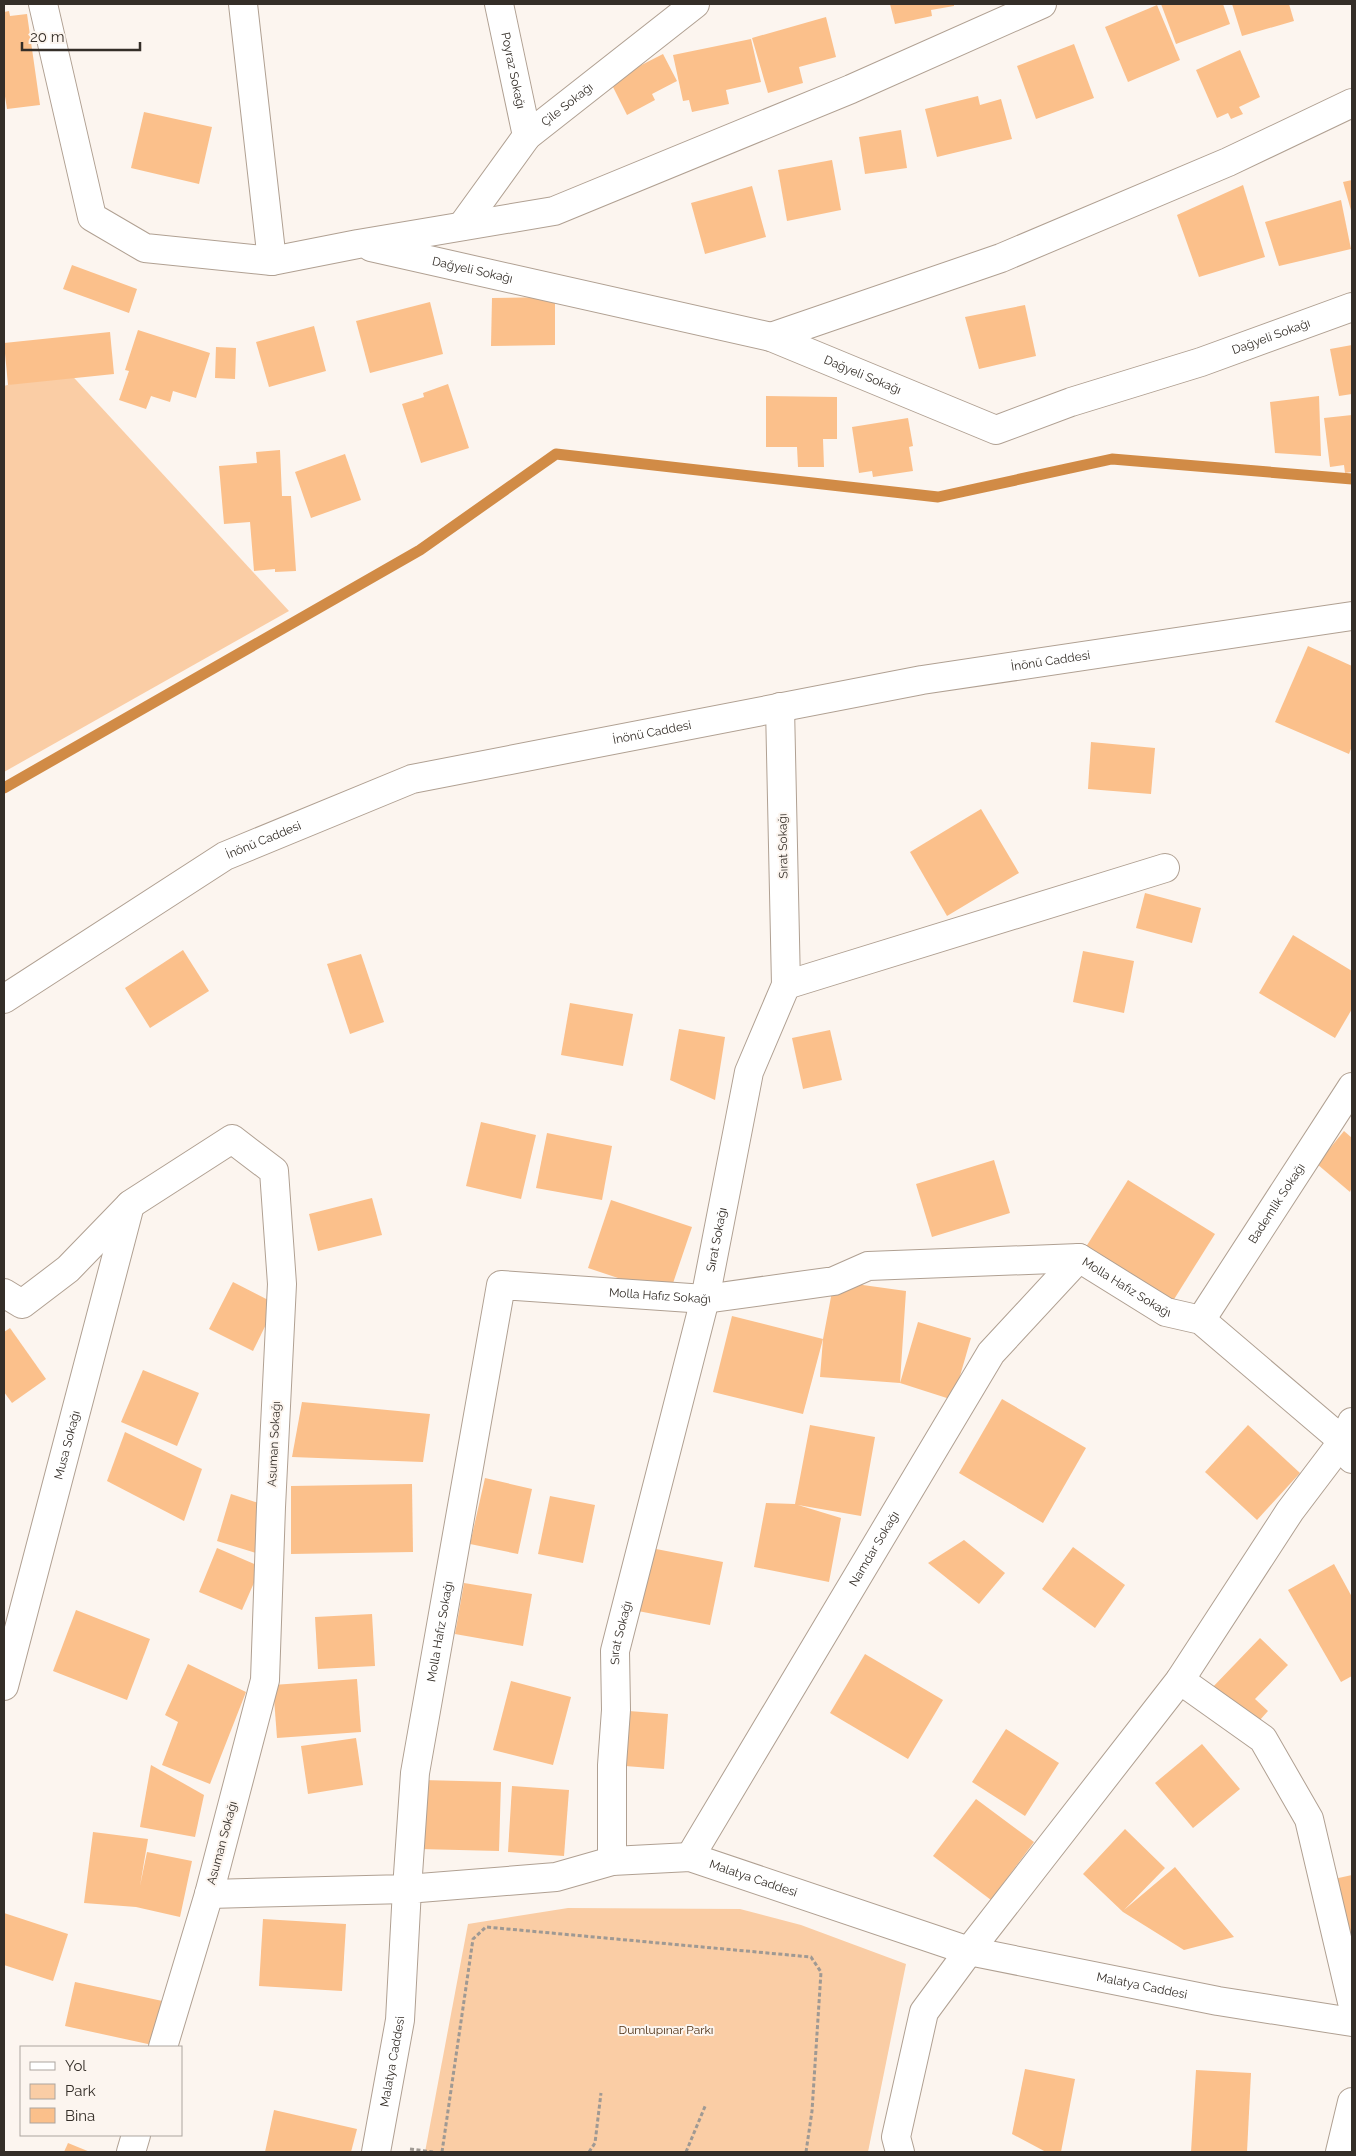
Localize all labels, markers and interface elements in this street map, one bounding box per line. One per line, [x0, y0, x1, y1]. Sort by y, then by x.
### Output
scale bar [22, 20, 140, 52]
text: 20 m [30, 28, 65, 46]
street label: Poyraz Sokağı [498, 31, 528, 110]
street label: Çile Sokağı [539, 80, 596, 129]
street label: Dağyeli Sokağı [431, 254, 514, 286]
street label: Dağyeli Sokağı [1230, 316, 1312, 357]
street label: Dağyeli Sokağı [822, 353, 903, 397]
street label: İnönü Caddesi [1010, 648, 1091, 674]
street label: İnönü Caddesi [612, 718, 692, 747]
street label: Sırat Sokağı [775, 813, 791, 879]
street label: İnönü Caddesi [224, 818, 303, 862]
street label: Bademlik Sokağı [1245, 1161, 1308, 1246]
street label: Sırat Sokağı [703, 1206, 730, 1273]
street label: Molla Hafız Sokağı [1080, 1255, 1172, 1320]
street label: Molla Hafız Sokağı [608, 1285, 712, 1306]
street label: Asuman Sokağı [265, 1401, 283, 1487]
street label: Musa Sokağı [51, 1409, 83, 1481]
street label: Namdar Sokağı [846, 1509, 902, 1589]
street label: Molla Hafız Sokağı [424, 1580, 456, 1683]
street label: Sırat Sokağı [608, 1599, 635, 1665]
street label: Asuman Sokağı [204, 1800, 240, 1886]
street label: Malatya Caddesi [708, 1857, 799, 1900]
street label: Malatya Caddesi [1096, 1970, 1188, 2002]
street label: Malatya Caddesi [377, 2016, 407, 2108]
park label: Dumlupınar Parkı [619, 2023, 713, 2037]
legend [20, 2046, 182, 2136]
text: Yol [65, 2057, 87, 2075]
text: Park [65, 2082, 96, 2100]
text: Bina [65, 2107, 95, 2125]

